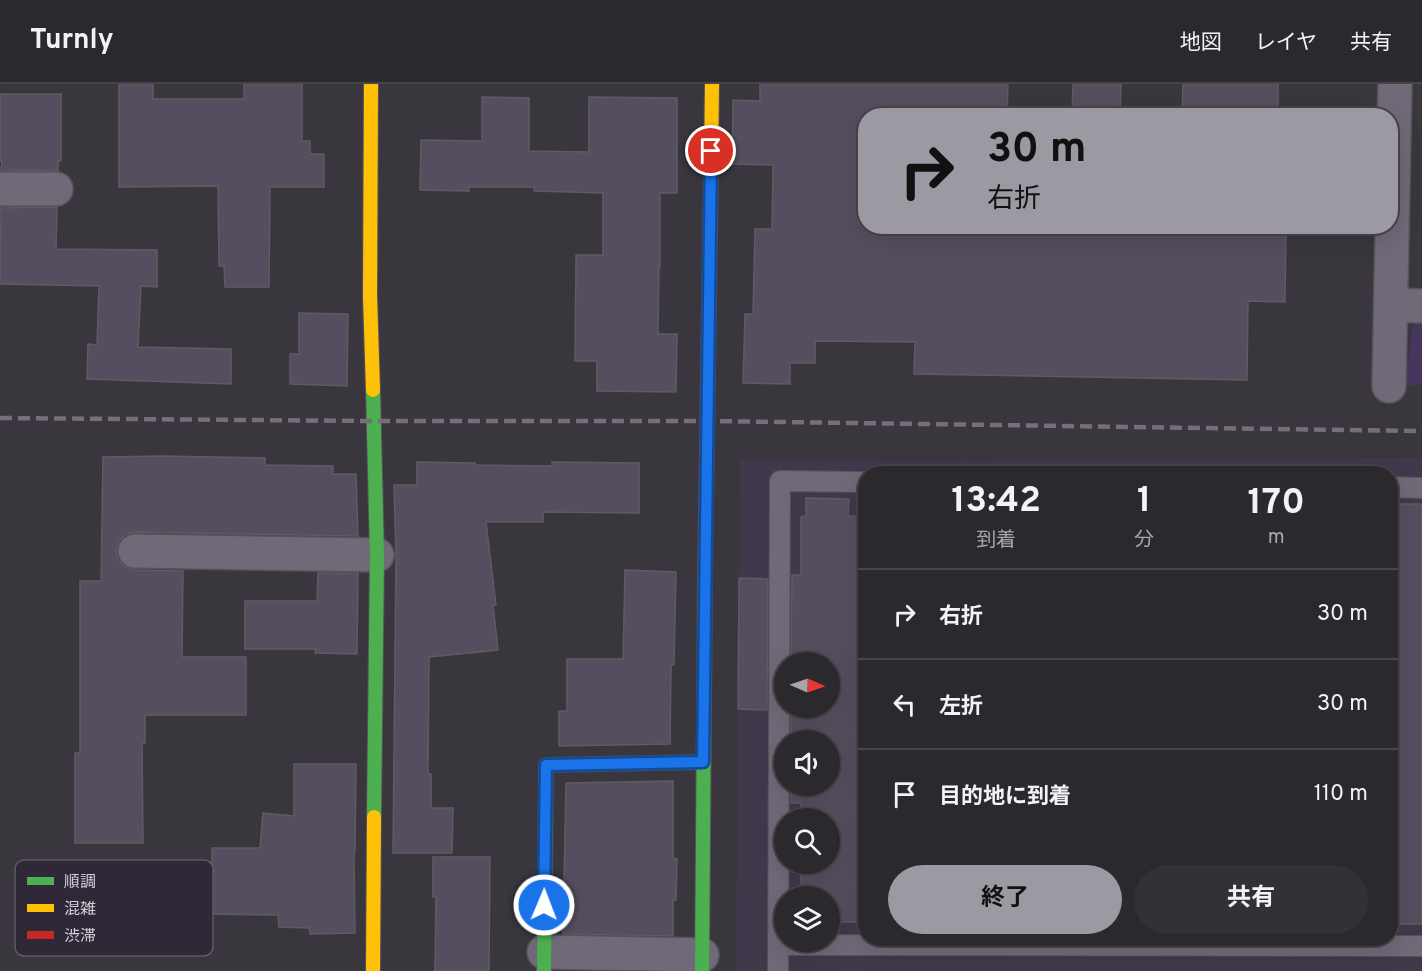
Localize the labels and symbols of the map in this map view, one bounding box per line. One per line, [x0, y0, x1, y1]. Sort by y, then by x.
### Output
pin [685, 125, 736, 176]
north arrow [774, 652, 840, 718]
legend [15, 860, 213, 956]
text: 順調 [64, 873, 96, 893]
position arrow [512, 873, 576, 937]
text: 混雑 [64, 900, 96, 920]
text: 渋滞 [64, 927, 96, 947]

